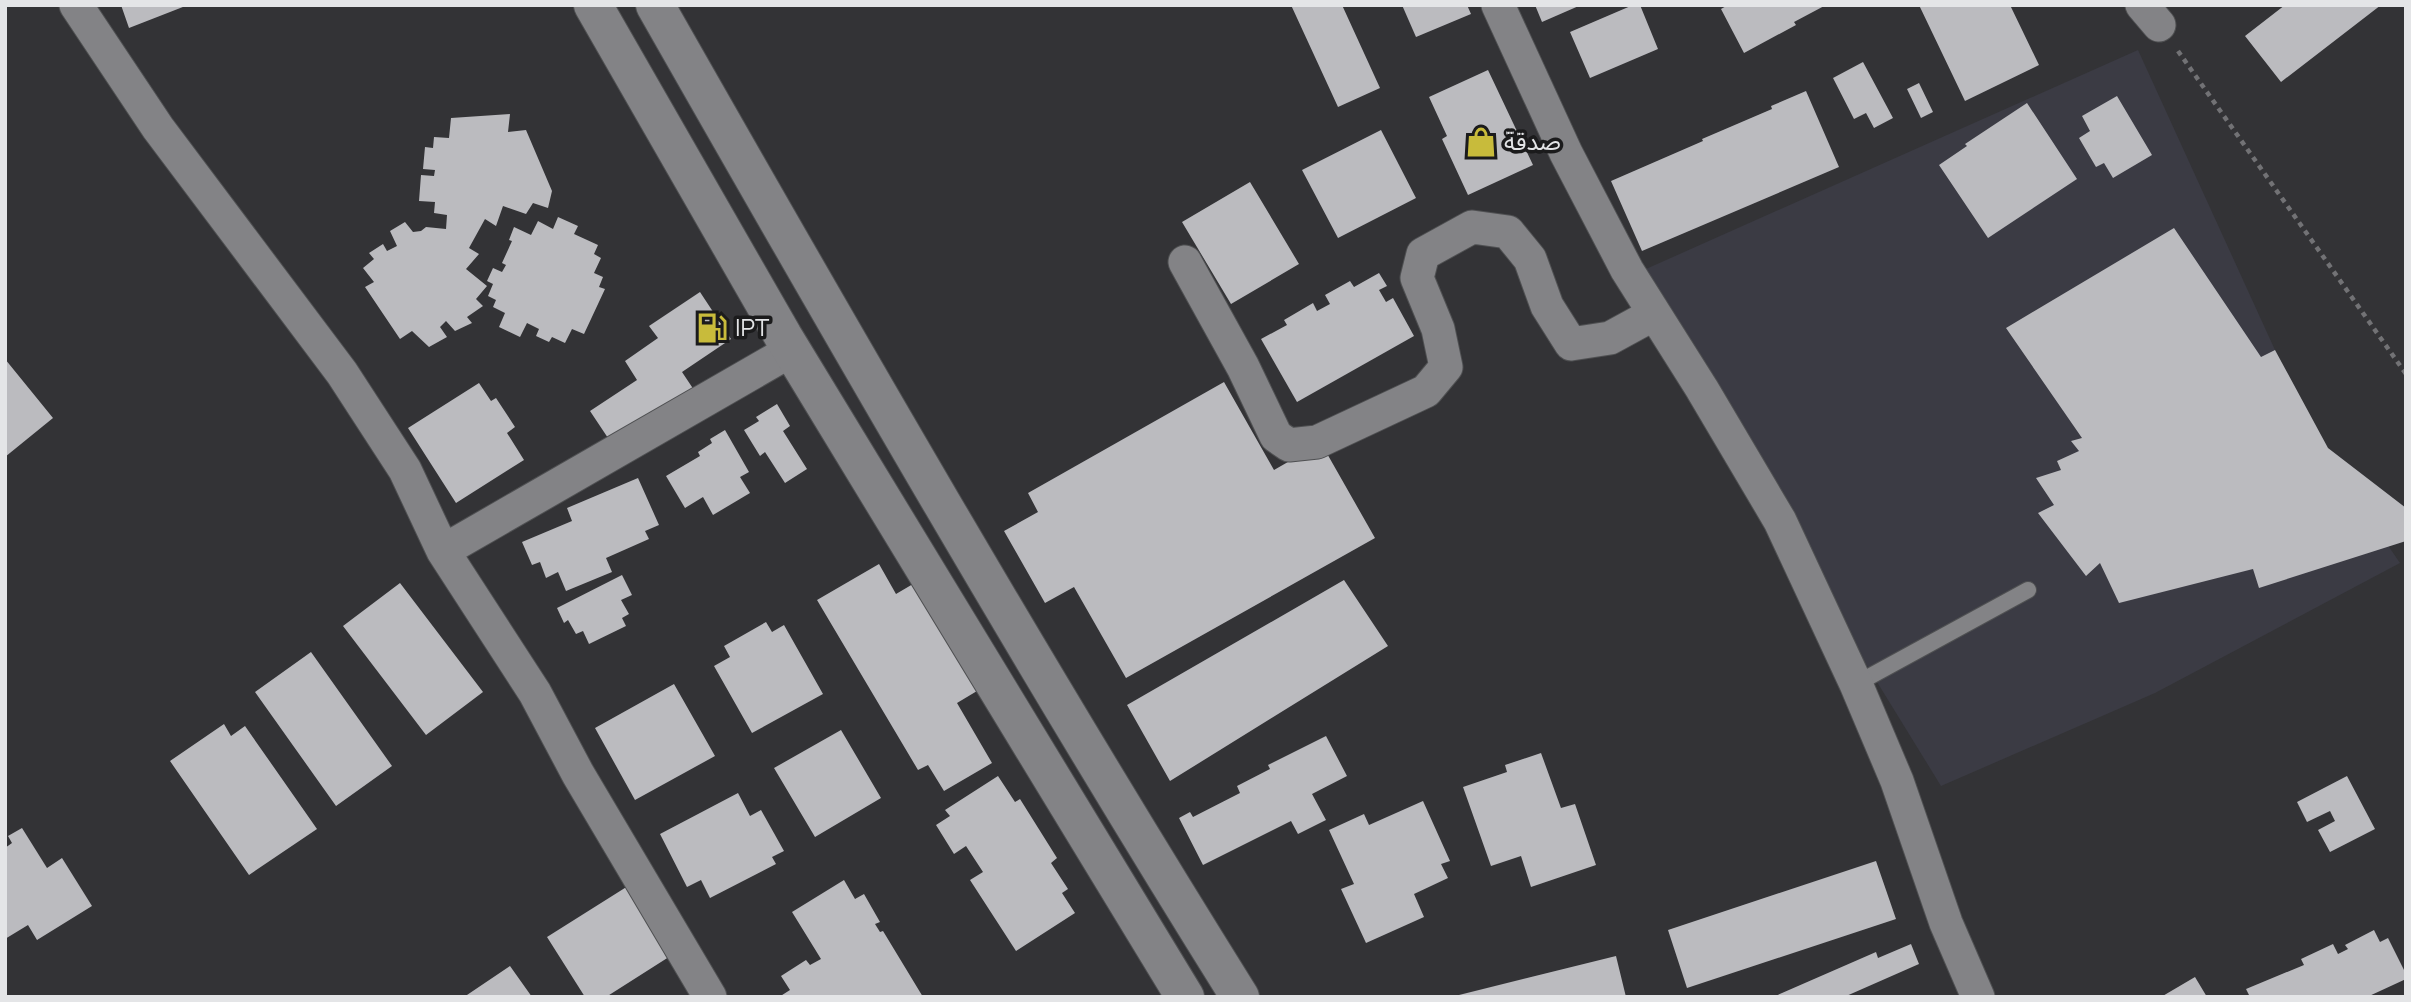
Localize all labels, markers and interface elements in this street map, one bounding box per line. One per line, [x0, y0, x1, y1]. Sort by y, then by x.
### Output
place label: صدقة [1504, 124, 1561, 157]
shop icon: صدقة [1464, 125, 1498, 159]
place label: IPT [735, 310, 770, 343]
fuel station icon: IPT [695, 311, 729, 345]

